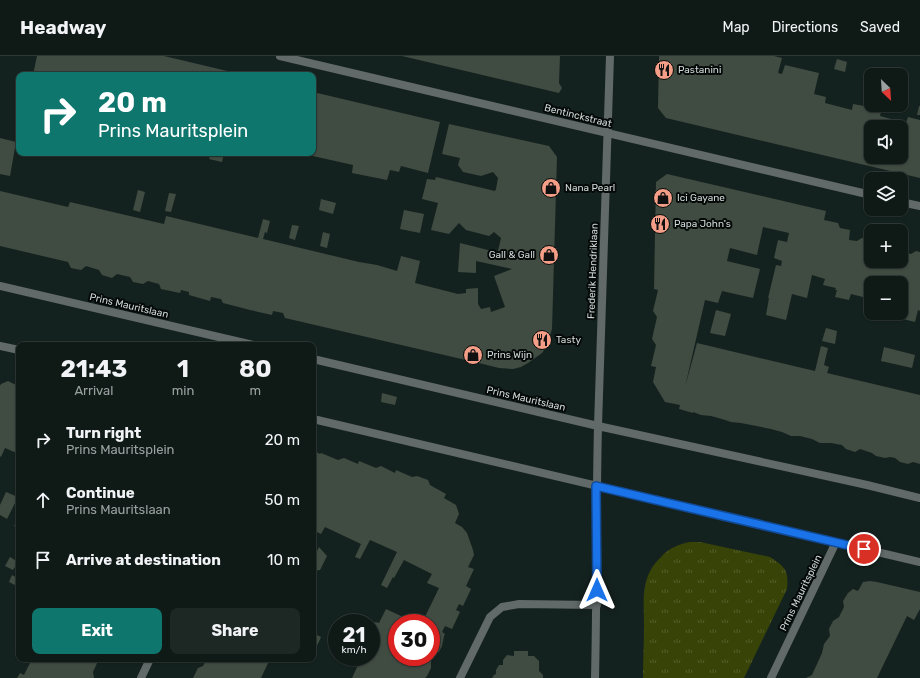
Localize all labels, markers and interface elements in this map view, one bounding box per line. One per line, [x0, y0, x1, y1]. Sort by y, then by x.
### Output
text: Headway [20, 16, 106, 39]
text: Map [723, 19, 750, 36]
text: Directions [772, 19, 838, 36]
text: Saved [860, 19, 900, 36]
restaurant icon: Pastanini [653, 59, 675, 81]
place label: Pastanini [678, 64, 721, 76]
north arrow [864, 68, 908, 112]
map controls [864, 68, 908, 320]
text: 20 m [98, 86, 167, 119]
icon: right [32, 88, 84, 140]
street label: Bentinckstraat [543, 102, 613, 130]
text: Prins Mauritsplein [98, 120, 248, 142]
button: sound [864, 120, 908, 164]
button: layers [864, 172, 908, 216]
shop icon: Nana Pearl [540, 177, 562, 199]
place label: Nana Pearl [565, 182, 615, 194]
shop icon: Ici Gayane [652, 187, 674, 209]
place label: Ici Gayane [677, 192, 725, 204]
restaurant icon: Papa John's [649, 213, 671, 235]
place label: Papa John's [674, 218, 731, 230]
street label: Frederik Hendriklaan [585, 223, 601, 319]
button: + [864, 224, 908, 268]
shop icon: Gall & Gall [538, 244, 560, 266]
place label: Gall & Gall [489, 249, 535, 261]
button: − [864, 276, 908, 320]
street label: Prins Mauritslaan [88, 291, 170, 321]
restaurant icon: Tasty [531, 329, 553, 351]
place label: Tasty [556, 334, 581, 346]
shop icon: Prins Wijn [462, 344, 484, 366]
place label: Prins Wijn [487, 349, 532, 361]
text: 21:43 [61, 355, 127, 383]
text: 1 [177, 355, 189, 383]
text: 80 [239, 355, 271, 383]
text: Arrival [74, 383, 113, 398]
text: min [172, 383, 194, 398]
text: m [249, 383, 261, 398]
street label: Prins Mauritslaan [485, 384, 567, 414]
text: Turn right [66, 424, 141, 442]
icon: right [32, 429, 54, 451]
text: 20 m [265, 431, 300, 449]
text: Prins Mauritsplein [66, 442, 174, 457]
text: Continue [66, 484, 135, 502]
icon: ahead [32, 489, 54, 511]
text: 50 m [265, 491, 300, 509]
text: Prins Mauritslaan [66, 502, 171, 517]
pin [847, 532, 881, 566]
icon: arrive [853, 538, 875, 560]
icon: arrive [32, 549, 54, 571]
text: Arrive at destination [66, 551, 221, 569]
text: 10 m [267, 551, 300, 569]
street label: Prins Mauritsplein [777, 553, 825, 633]
position arrow [576, 569, 618, 611]
button: Exit [32, 608, 162, 654]
button: Share [170, 608, 300, 654]
speed limit sign: 30 [388, 614, 440, 666]
text: 21 [343, 623, 365, 647]
text: km/h [342, 644, 366, 656]

